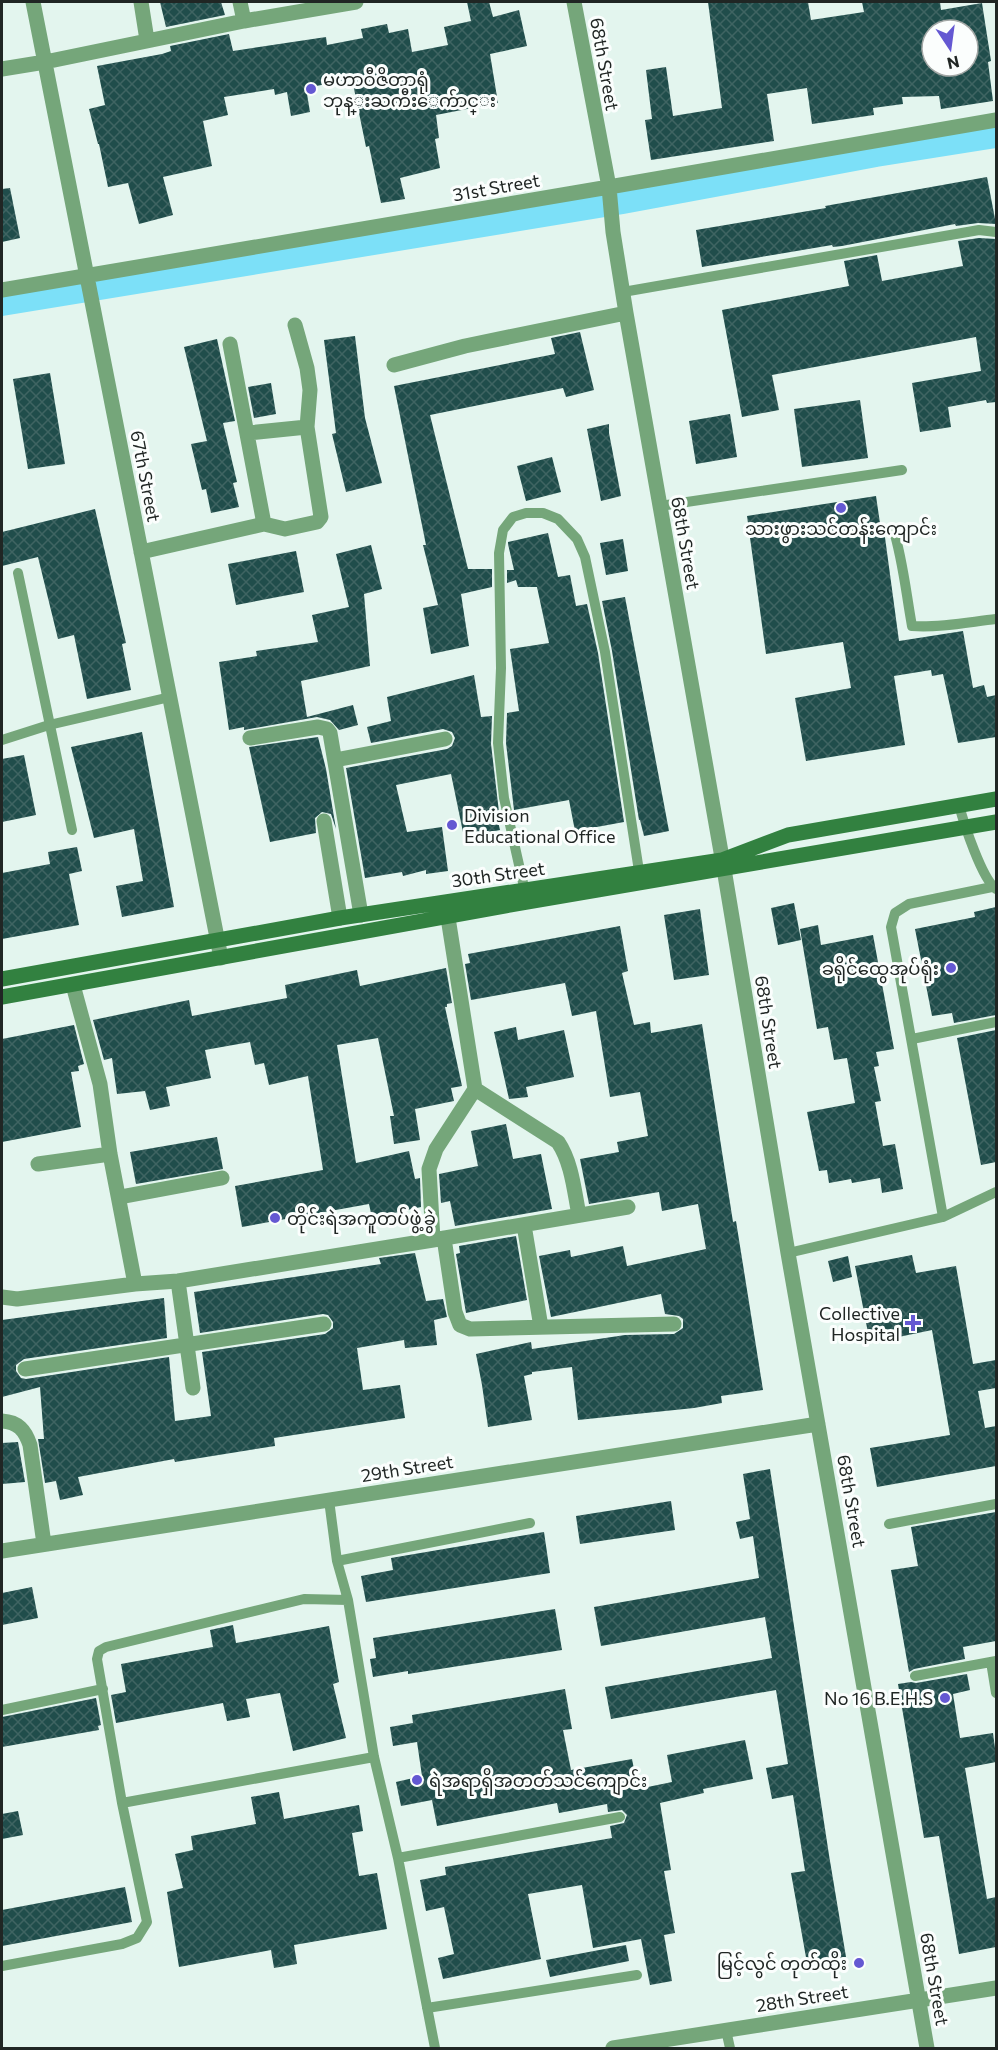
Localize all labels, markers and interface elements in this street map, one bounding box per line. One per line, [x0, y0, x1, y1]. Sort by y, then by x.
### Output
street label: 68th Street [586, 16, 624, 112]
north arrow [920, 18, 980, 78]
text: N [946, 52, 961, 74]
place label: မဟာဝီဇိတာရုံ ဘုန္းႀကီးေက်ာင္း [323, 66, 496, 116]
marker: မဟာဝီဇိတာရုံ ဘုန္းႀကီးေက်ာင္း [304, 82, 318, 96]
street label: 31st Street [451, 169, 541, 205]
street label: 67th Street [126, 429, 166, 523]
street label: 68th Street [667, 495, 705, 591]
marker: သားဖွားသင်တန်းကျောင်း [834, 501, 848, 515]
place label: သားဖွားသင်တန်းကျောင်း [745, 516, 937, 544]
place label: Division Educational Office [464, 804, 616, 847]
marker: Division Educational Office [445, 818, 459, 832]
street label: 30th Street [450, 857, 546, 891]
place label: ခရိုင်ထွေအုပ်ရုံး [822, 955, 939, 984]
marker: ခရိုင်ထွေအုပ်ရုံး [944, 961, 958, 975]
street label: 68th Street [751, 974, 787, 1070]
place label: တိုင်းရဲအကူတပ်ဖွဲ့ခွဲ [287, 1205, 436, 1234]
marker: တိုင်းရဲအကူတပ်ဖွဲ့ခွဲ [268, 1211, 282, 1225]
place label: Collective Hospital [819, 1302, 900, 1345]
marker: Collective Hospital [904, 1314, 922, 1332]
street label: 29th Street [359, 1450, 455, 1486]
street label: 68th Street [833, 1453, 871, 1549]
place label: No 16 B.E.H.S [824, 1687, 933, 1709]
marker: No 16 B.E.H.S [938, 1691, 952, 1705]
place label: ရဲအရာရှိအတတ်သင်ကျောင်း [429, 1767, 647, 1796]
marker: ရဲအရာရှိအတတ်သင်ကျောင်း [410, 1773, 424, 1787]
street label: 68th Street [916, 1931, 954, 2027]
place label: မြင့်လွင် တုတ်ထိုး [717, 1950, 847, 1979]
marker: မြင့်လွင် တုတ်ထိုး [852, 1956, 866, 1970]
street label: 28th Street [754, 1980, 850, 2016]

